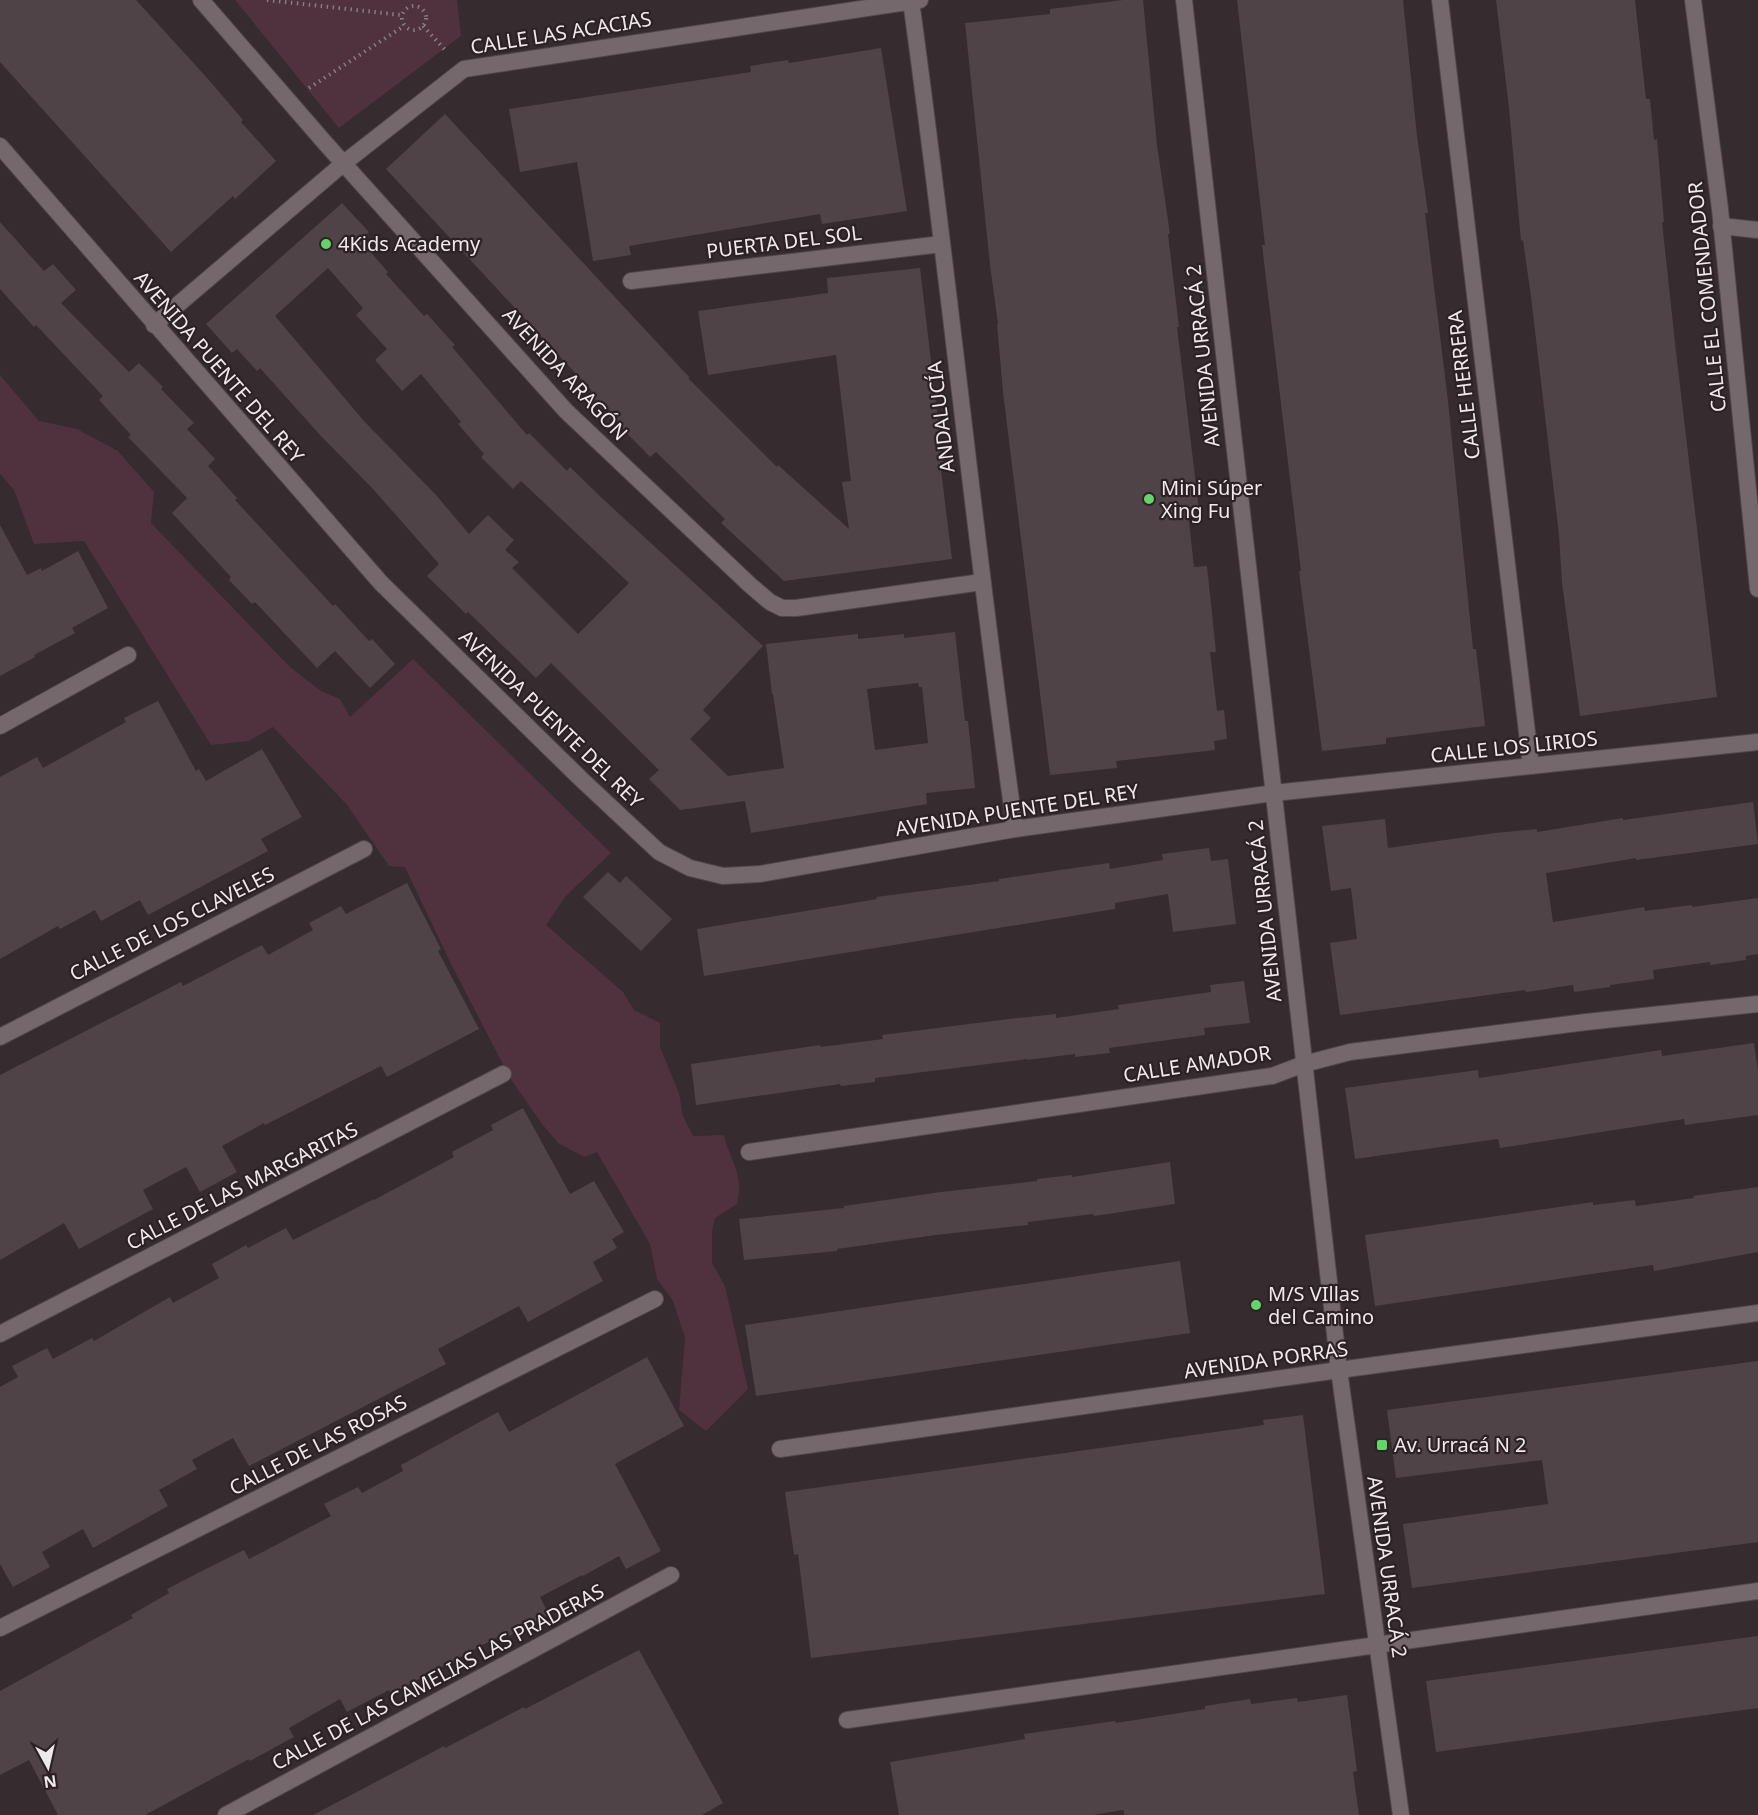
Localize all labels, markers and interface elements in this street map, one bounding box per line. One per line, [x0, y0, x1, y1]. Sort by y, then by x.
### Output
street label: CALLE LAS ACACIAS [469, 5, 653, 60]
street label: CALLE EL COMENDADOR [1681, 180, 1732, 414]
street label: PUERTA DEL SOL [705, 219, 863, 264]
place label: 4Kids Academy [338, 230, 481, 257]
marker: 4Kids Academy [319, 237, 333, 251]
street label: AVENIDA URRACÁ 2 [1180, 264, 1226, 449]
street label: AVENIDA PUENTE DEL REY [128, 265, 311, 469]
street label: AVENIDA ARAGÓN [497, 301, 634, 446]
street label: CALLE HERRERA [1441, 309, 1486, 461]
street label: ANDALUCÍA [920, 360, 961, 474]
place label: Mini Súper Xing Fu [1161, 474, 1262, 524]
marker: Mini Súper Xing Fu [1142, 492, 1156, 506]
street label: AVENIDA PUENTE DEL REY [453, 623, 650, 814]
street label: CALLE LOS LIRIOS [1429, 724, 1599, 769]
street label: AVENIDA PUENTE DEL REY [893, 777, 1141, 842]
street label: AVENIDA URRACÁ 2 [1242, 819, 1288, 1004]
street label: CALLE DE LOS CLAVELES [65, 860, 279, 987]
street label: CALLE AMADOR [1121, 1038, 1273, 1088]
street label: CALLE DE LAS MARGARITAS [121, 1115, 362, 1256]
place label: M/S VIllas del Camino [1268, 1280, 1374, 1330]
marker: M/S VIllas del Camino [1249, 1298, 1263, 1312]
street label: AVENIDA PORRAS [1182, 1335, 1350, 1384]
street label: CALLE DE LAS ROSAS [224, 1388, 411, 1501]
place label: Av. Urracá N 2 [1394, 1431, 1527, 1458]
marker: Av. Urracá N 2 [1375, 1438, 1389, 1452]
street label: AVENIDA URRACÁ 2 [1361, 1474, 1414, 1660]
street label: CALLE DE LAS CAMELIAS LAS PRADERAS [267, 1577, 609, 1776]
north arrow [18, 1737, 78, 1797]
text: N [42, 1770, 58, 1794]

